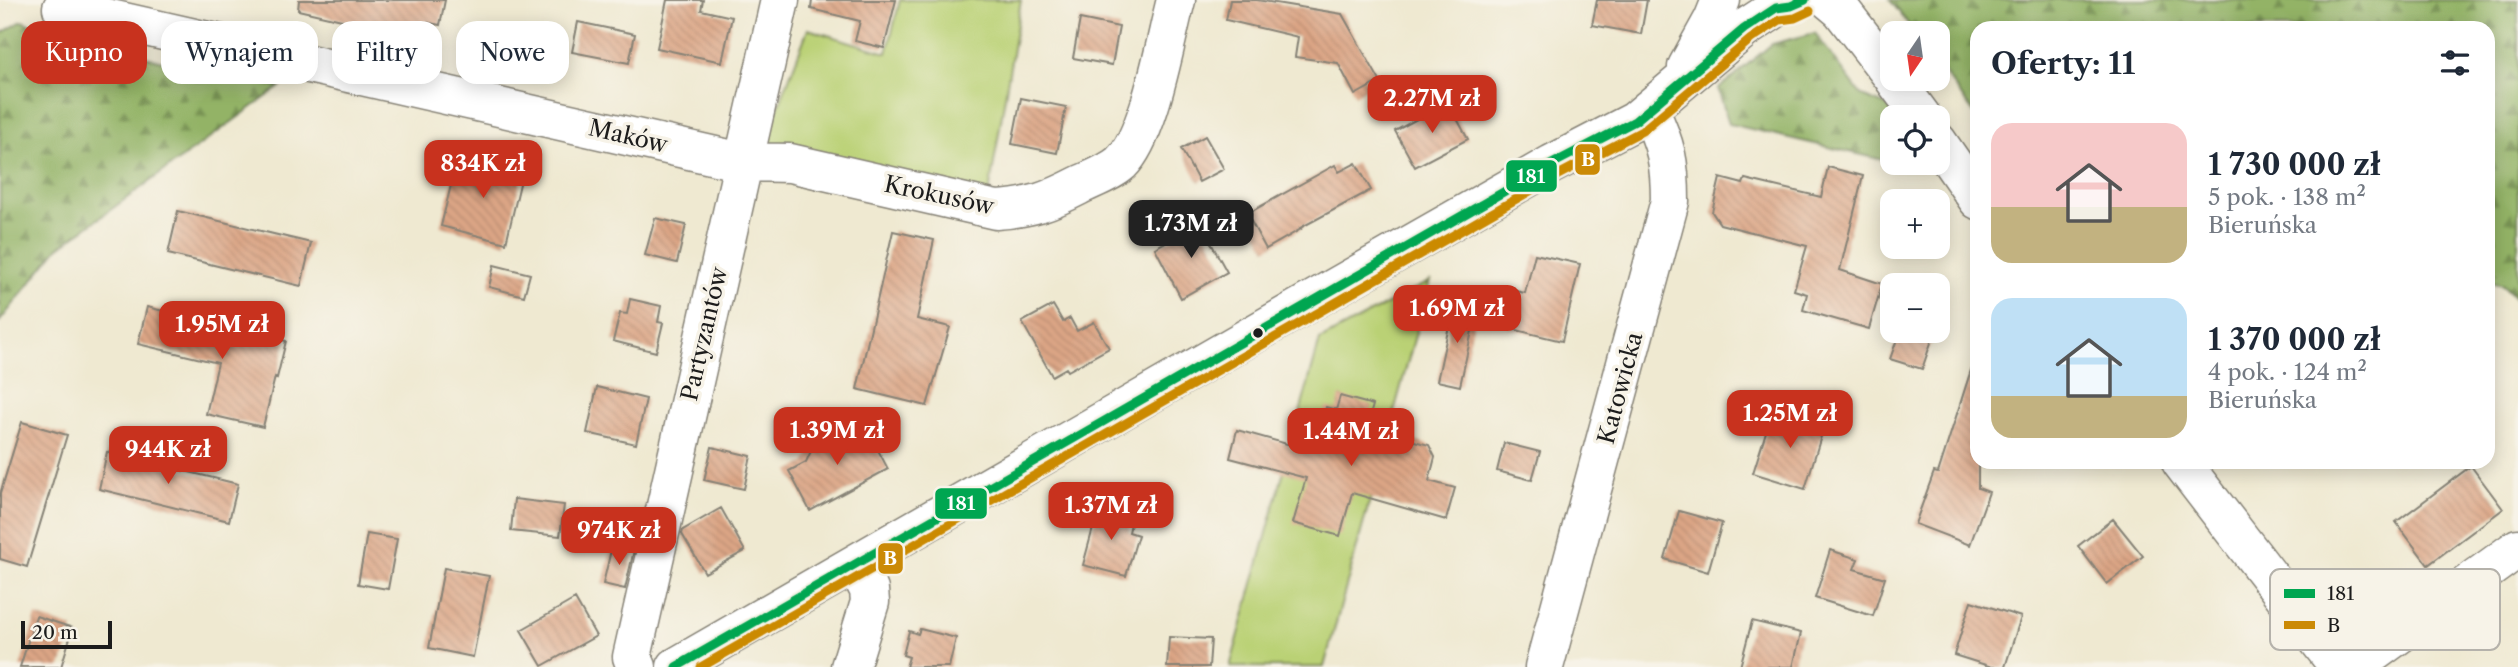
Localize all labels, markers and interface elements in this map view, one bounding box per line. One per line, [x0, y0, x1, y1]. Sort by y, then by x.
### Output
chip: Kupno [21, 21, 147, 84]
chip: Wynajem [161, 21, 318, 84]
chip: Filtry [332, 21, 442, 84]
chip: Nowe [456, 21, 569, 84]
north arrow [1880, 21, 1950, 91]
map controls [1880, 21, 1950, 343]
icon: filters [2436, 44, 2474, 82]
text: Oferty: 11 [1991, 45, 2135, 82]
pin: 2.27M zł [1360, 76, 1504, 135]
text: 2.27M zł [1384, 84, 1480, 112]
button: locate [1880, 105, 1950, 175]
street label: Maków [586, 113, 671, 159]
pin: 834K zł [418, 140, 548, 200]
line badge: B [1574, 143, 1601, 176]
text: 1 730 000 zł [2208, 146, 2381, 183]
text: B [1581, 148, 1595, 171]
text: 834K zł [440, 149, 526, 177]
icon: home [2047, 151, 2131, 235]
line badge: 181 [1505, 159, 1558, 193]
text: 181 [1517, 165, 1546, 188]
street label: Krokusów [882, 170, 997, 220]
text: 5 pok. · 138 m² [2208, 183, 2366, 211]
button: + [1880, 189, 1950, 259]
pin: 1.73M zł [1119, 201, 1263, 260]
text: 1.73M zł [1145, 209, 1237, 237]
text: Bieruńska [2208, 211, 2317, 239]
street label: Partyzantów [675, 263, 733, 404]
button: − [1880, 273, 1950, 343]
pin: 1.69M zł [1385, 286, 1529, 345]
text: 1.69M zł [1409, 294, 1505, 322]
pin: 1.95M zł [150, 302, 294, 361]
text: 1.95M zł [175, 310, 269, 338]
text: 1 370 000 zł [2208, 321, 2381, 358]
unlabelled marker [1251, 326, 1265, 340]
icon: home [2047, 326, 2131, 410]
street label: Katowicka [1592, 328, 1649, 447]
text: 4 pok. · 124 m² [2208, 358, 2367, 386]
text: Bieruńska [2208, 386, 2317, 414]
pin: 1.25M zł [1718, 391, 1862, 450]
text: 1.25M zł [1743, 399, 1837, 427]
pin: 1.39M zł [765, 407, 909, 467]
pin: 1.44M zł [1279, 408, 1423, 468]
text: 1.39M zł [790, 416, 884, 444]
text: 1.44M zł [1303, 417, 1399, 445]
pin: 944K zł [103, 426, 233, 486]
text: 944K zł [125, 435, 211, 463]
pin: 1.37M zł [1039, 482, 1183, 542]
line badge: 181 [934, 487, 988, 520]
text: 1.37M zł [1064, 491, 1158, 519]
text: 181 [947, 492, 976, 515]
pin: 974K zł [554, 508, 684, 567]
text: 974K zł [577, 516, 661, 544]
line badge: B [877, 542, 904, 575]
text: B [883, 547, 897, 570]
legend [2270, 569, 2500, 650]
text: 181 [2327, 582, 2354, 605]
text: B [2327, 614, 2340, 637]
scale bar [21, 618, 112, 650]
text: 20 m [32, 621, 78, 644]

